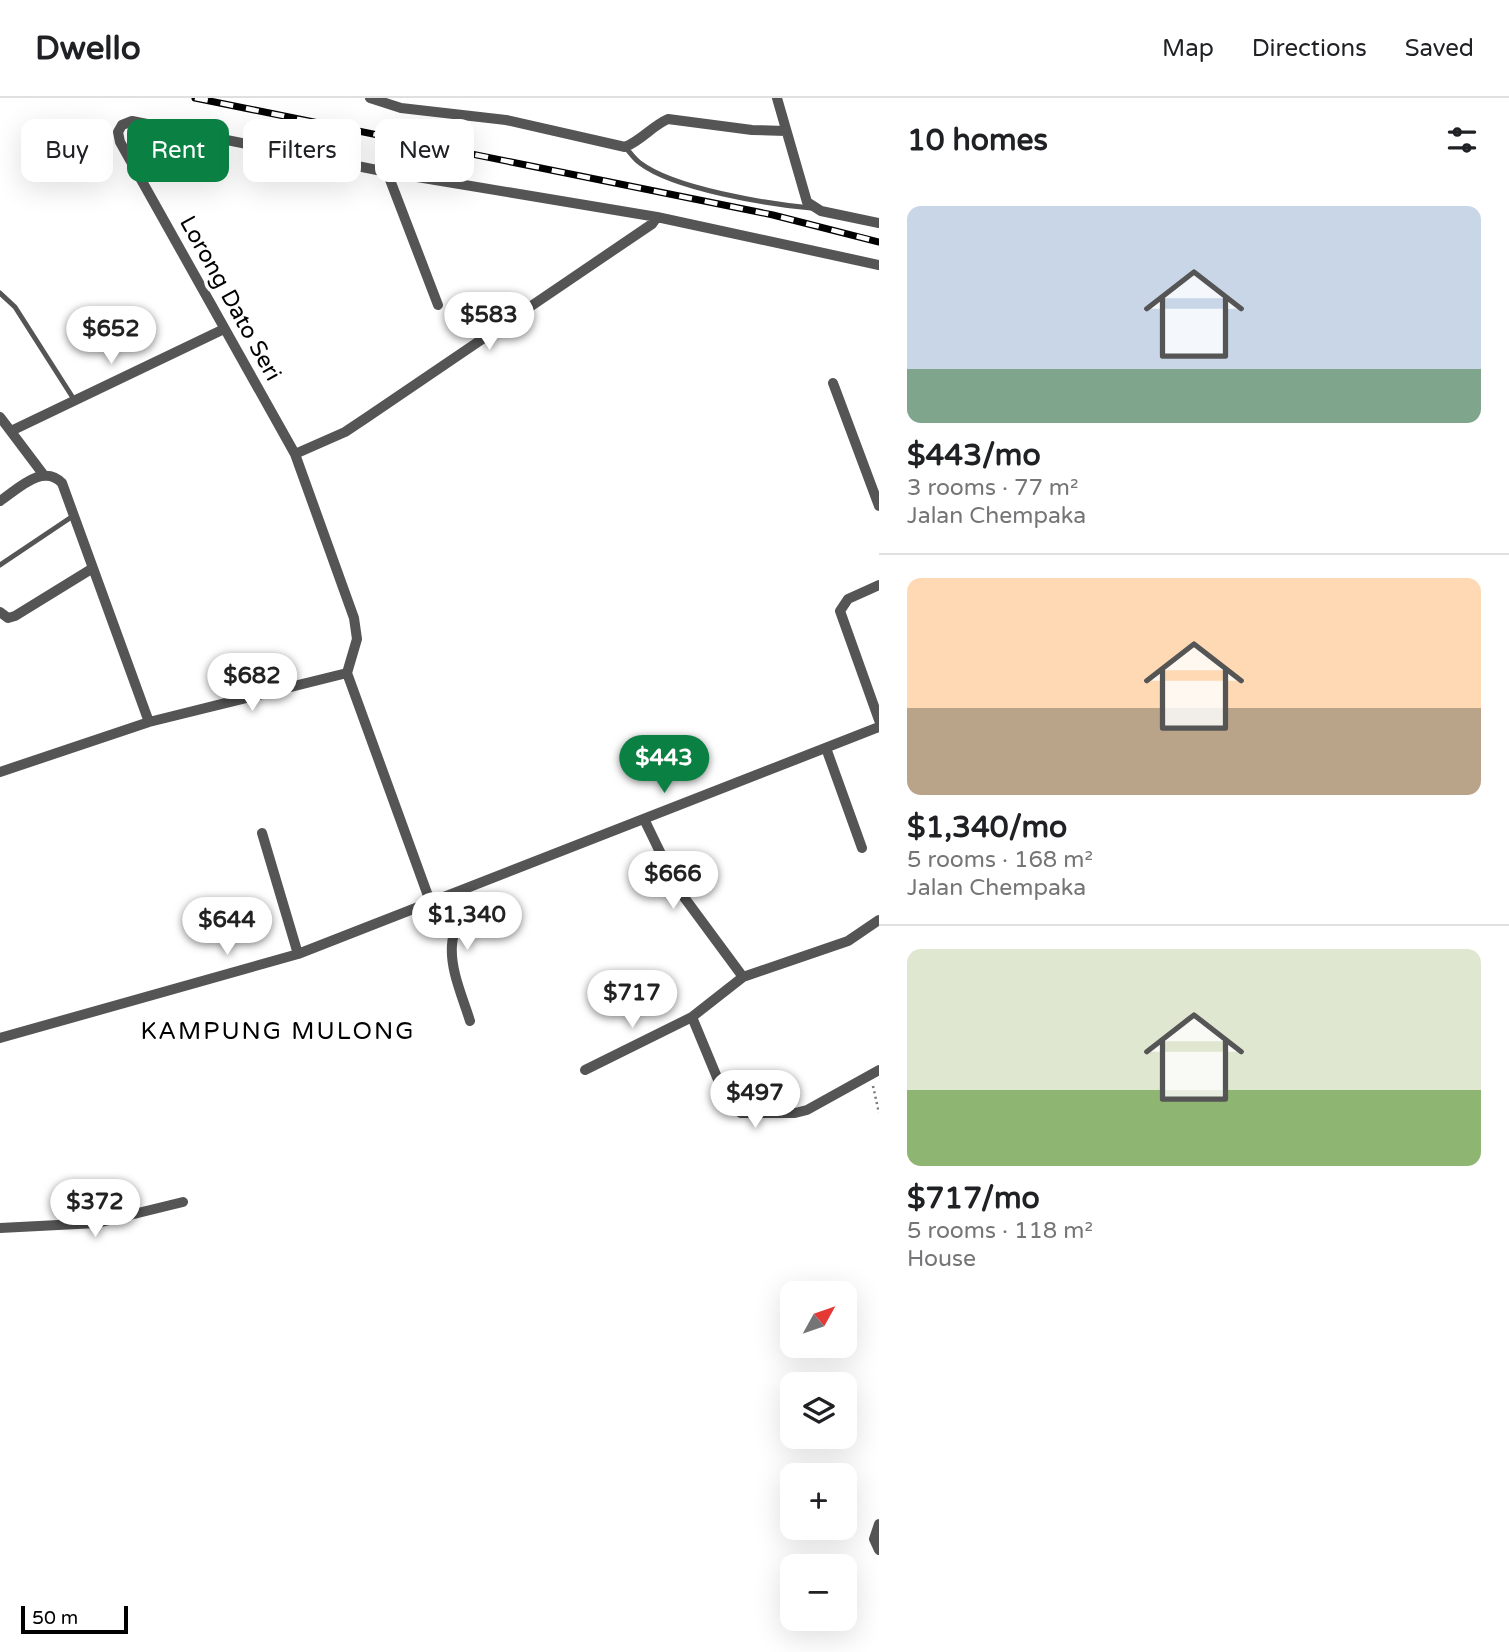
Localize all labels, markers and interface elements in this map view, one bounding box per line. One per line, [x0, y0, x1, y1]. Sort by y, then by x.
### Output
text: Dwello [35, 29, 141, 68]
text: Map [1162, 34, 1214, 63]
text: Directions [1252, 34, 1367, 63]
text: Saved [1405, 34, 1474, 63]
chip: Buy [21, 119, 113, 182]
chip: Rent [127, 119, 229, 182]
chip: Filters [243, 119, 361, 182]
chip: New [375, 119, 474, 182]
icon: filters [1443, 121, 1481, 159]
text: 10 homes [907, 122, 1048, 159]
street label: Lorong Dato Seri [173, 211, 287, 386]
icon: home [1131, 251, 1257, 377]
pin: $583 [448, 292, 530, 352]
text: $583 [460, 301, 518, 329]
pin: $652 [70, 306, 152, 366]
text: $652 [82, 315, 140, 343]
text: $443/mo [907, 437, 1041, 474]
text: 3 rooms · 77 m² [907, 474, 1078, 502]
text: Jalan Chempaka [907, 502, 1086, 530]
icon: home [1131, 623, 1257, 749]
pin: $682 [211, 654, 293, 713]
text: $682 [223, 662, 281, 690]
pin: $443 [623, 736, 705, 795]
text: $443 [635, 744, 693, 772]
text: $1,340/mo [907, 809, 1067, 846]
text: 5 rooms · 168 m² [907, 846, 1093, 874]
pin: $666 [632, 852, 714, 911]
text: $666 [644, 860, 702, 888]
text: Jalan Chempaka [907, 874, 1086, 902]
pin: $1,340 [410, 892, 524, 952]
pin: $644 [186, 898, 268, 957]
text: $1,340 [428, 901, 506, 929]
text: $644 [198, 906, 256, 934]
pin: $717 [591, 970, 673, 1030]
text: $717 [603, 979, 661, 1007]
icon: home [1131, 994, 1257, 1120]
district label: KAMPUNG MULONG [141, 1017, 415, 1046]
pin: $497 [714, 1070, 796, 1130]
text: $497 [726, 1079, 784, 1107]
pin: $372 [54, 1180, 136, 1239]
text: $717/mo [907, 1180, 1040, 1217]
text: $372 [66, 1188, 124, 1216]
text: 5 rooms · 118 m² [907, 1217, 1093, 1245]
text: House [907, 1245, 976, 1273]
north arrow [780, 1281, 858, 1358]
map controls [780, 1281, 857, 1631]
button: layers [780, 1372, 857, 1449]
button: + [780, 1463, 857, 1540]
button: − [780, 1554, 857, 1631]
scale bar [21, 1603, 128, 1635]
text: 50 m [32, 1607, 78, 1629]

